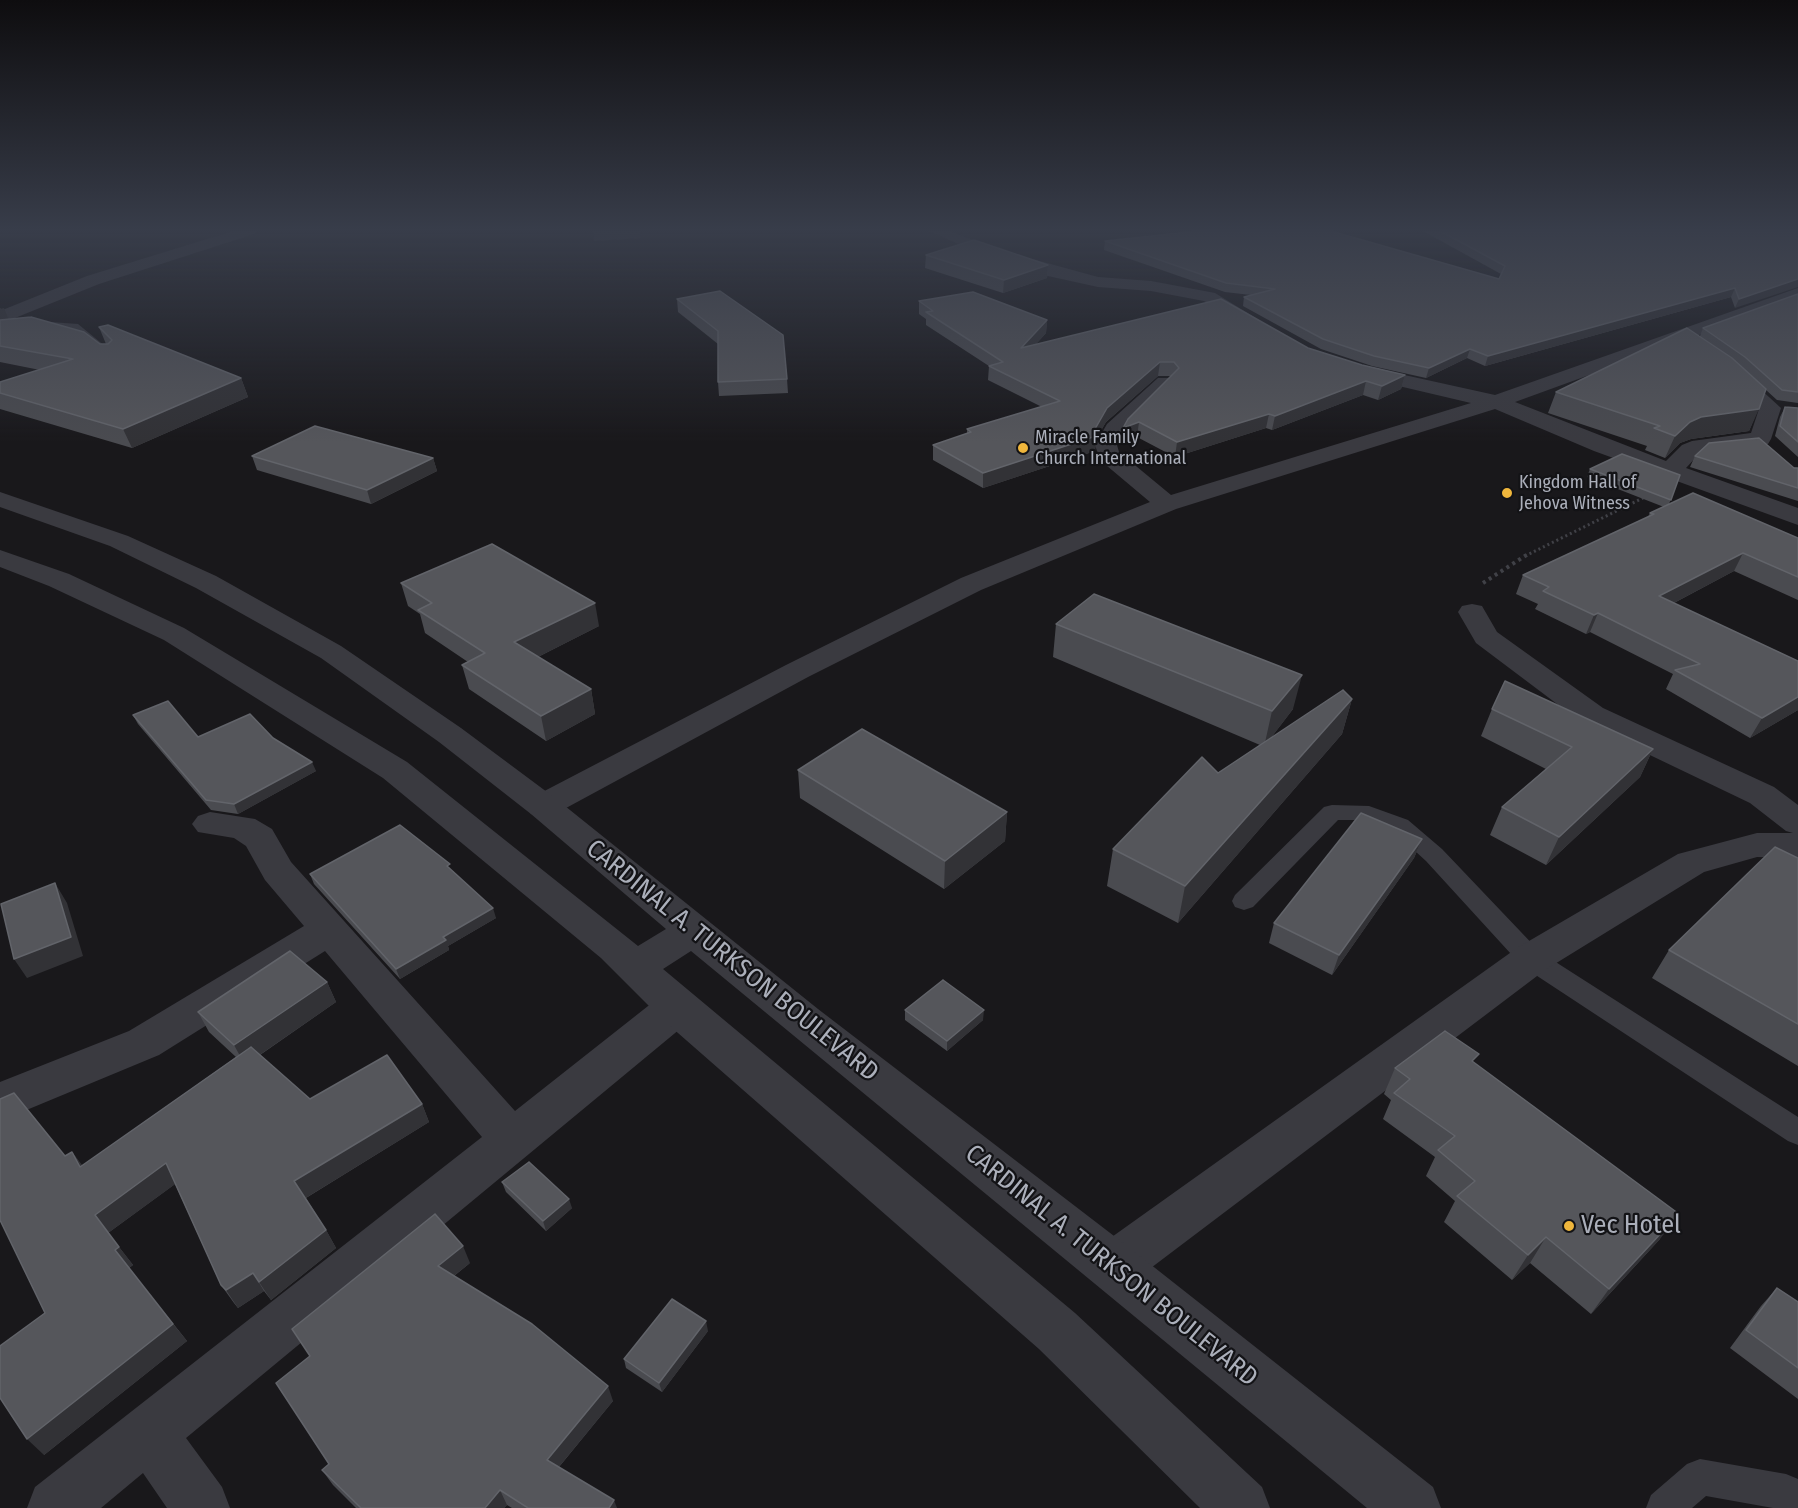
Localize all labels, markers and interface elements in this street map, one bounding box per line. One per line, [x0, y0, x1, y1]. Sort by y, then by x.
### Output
place label: Miracle Family Church International [1035, 427, 1186, 470]
marker: Miracle Family Church International [1016, 441, 1030, 455]
place label: Kingdom Hall of Jehova Witness [1519, 472, 1636, 514]
marker: Kingdom Hall of Jehova Witness [1500, 486, 1514, 500]
street label: CARDINAL A. TURKSON BOULEVARD [580, 833, 884, 1089]
street label: CARDINAL A. TURKSON BOULEVARD [959, 1138, 1263, 1394]
place label: Vec Hotel [1581, 1210, 1681, 1242]
marker: Vec Hotel [1562, 1219, 1576, 1233]

